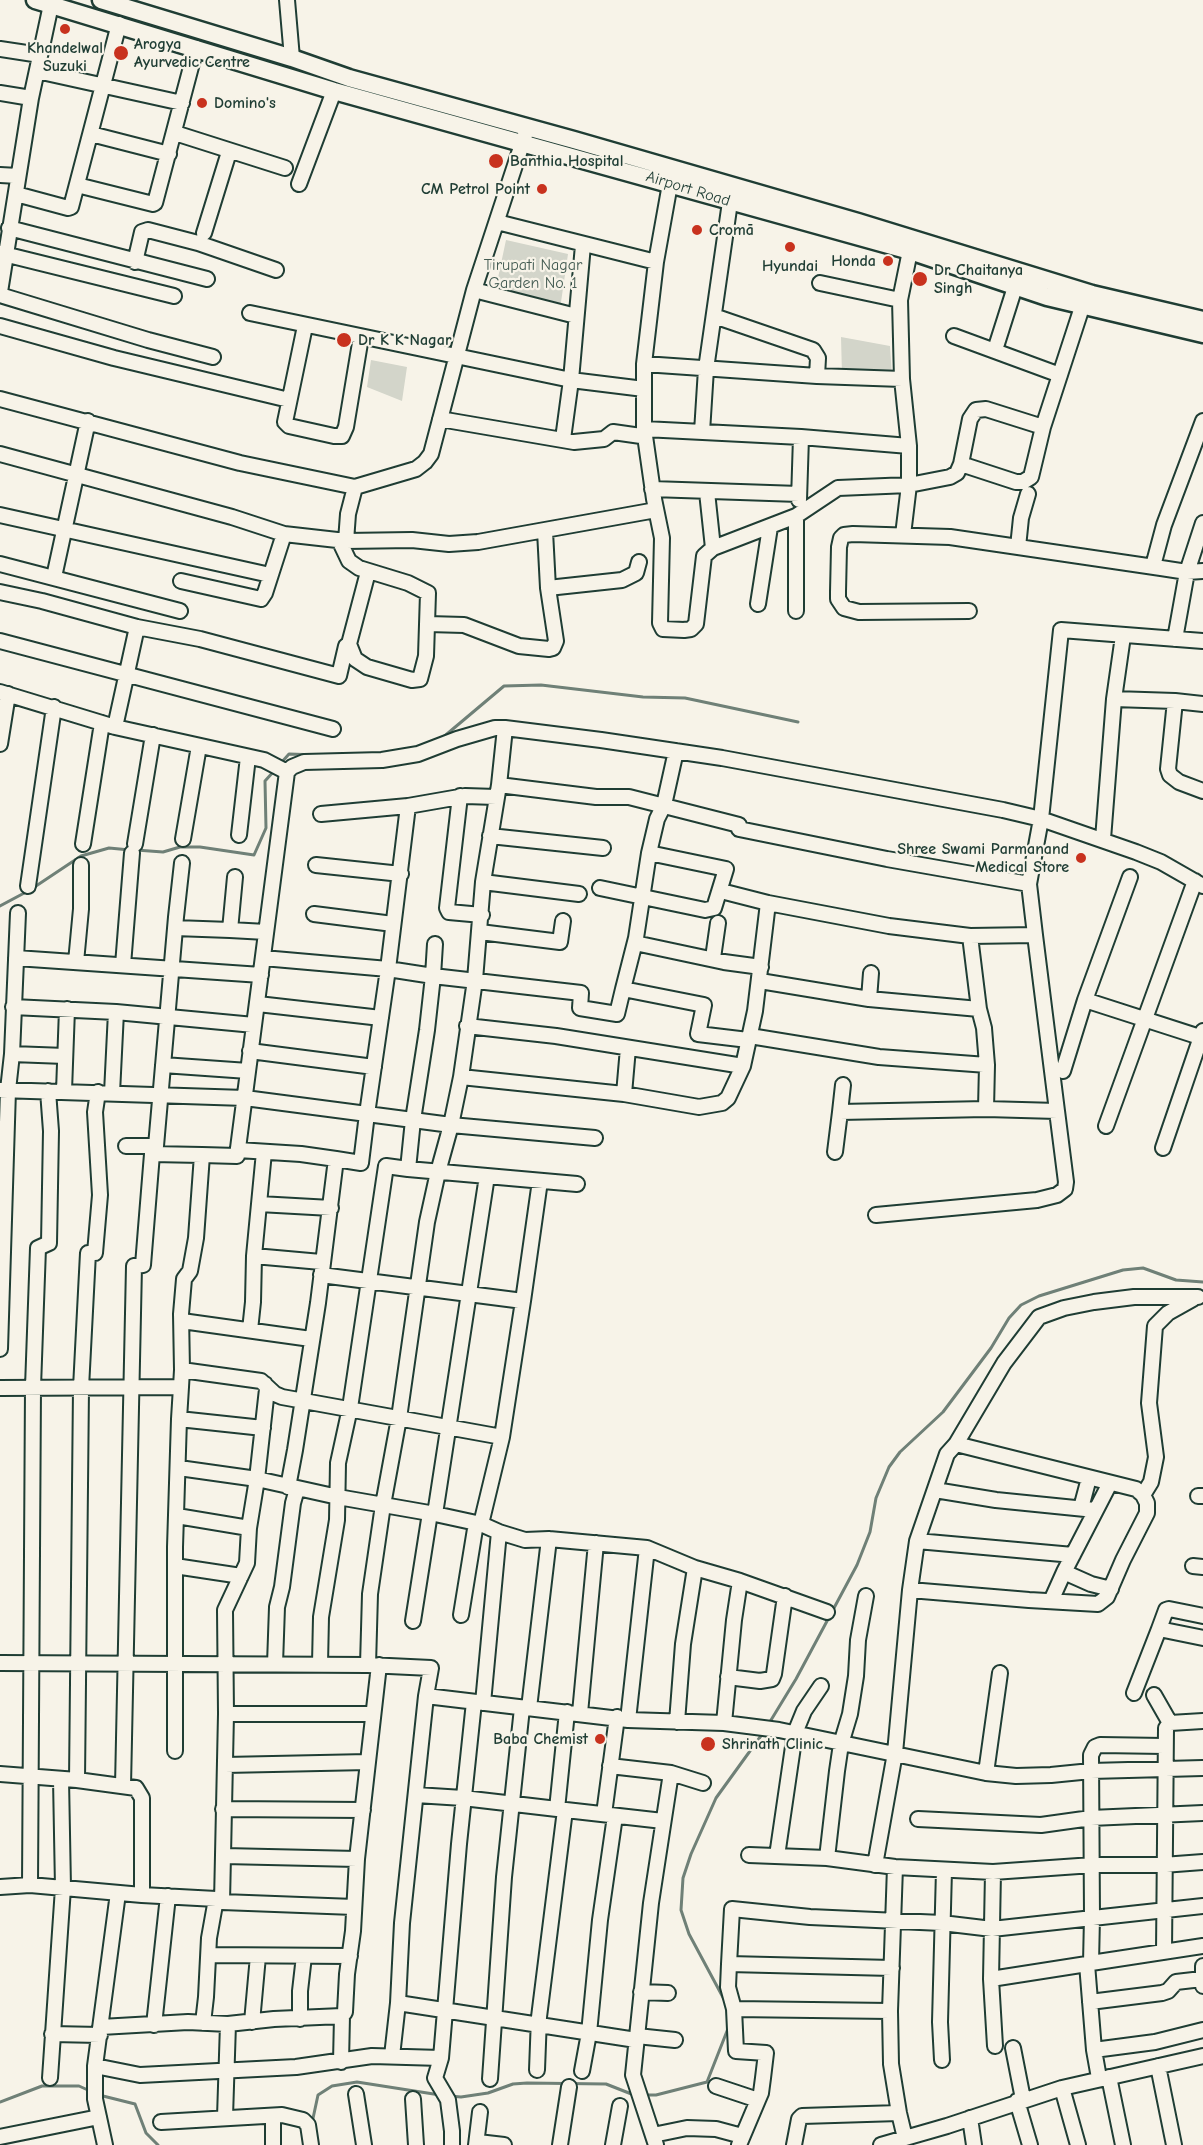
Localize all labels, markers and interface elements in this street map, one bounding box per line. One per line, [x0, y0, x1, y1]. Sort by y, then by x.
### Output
marker: Khandelwal Suzuki [58, 22, 72, 36]
place label: Arogya Ayurvedic Centre [134, 34, 250, 72]
place label: Khandelwal Suzuki [27, 38, 103, 76]
marker: Arogya Ayurvedic Centre [112, 44, 130, 62]
place label: Domino's [214, 93, 276, 113]
marker: Domino's [195, 96, 209, 110]
place label: Banthia Hospital [510, 151, 623, 171]
marker: Banthia Hospital [487, 152, 505, 170]
street label: Airport Road [644, 167, 732, 211]
place label: CM Petrol Point [421, 179, 530, 199]
marker: CM Petrol Point [535, 182, 549, 196]
place label: Cromā [709, 220, 754, 240]
marker: Cromā [690, 223, 704, 237]
marker: Hyundai [783, 240, 797, 254]
place label: Honda [831, 251, 876, 271]
marker: Honda [881, 254, 895, 268]
park label: Tirupati Nagar Garden No. 1 [484, 255, 582, 293]
place label: Hyundai [762, 256, 818, 276]
place label: Dr Chaitanya Singh [934, 260, 1023, 298]
marker: Dr Chaitanya Singh [911, 270, 929, 288]
place label: Dr K K Nagar [358, 330, 451, 350]
marker: Dr K K Nagar [335, 331, 353, 349]
place label: Shree Swami Parmanand Medical Store [897, 839, 1069, 877]
marker: Shree Swami Parmanand Medical Store [1074, 851, 1088, 865]
place label: Baba Chemist [493, 1729, 588, 1749]
marker: Baba Chemist [593, 1732, 607, 1746]
place label: Shrinath Clinic [722, 1734, 823, 1754]
marker: Shrinath Clinic [699, 1735, 717, 1753]

